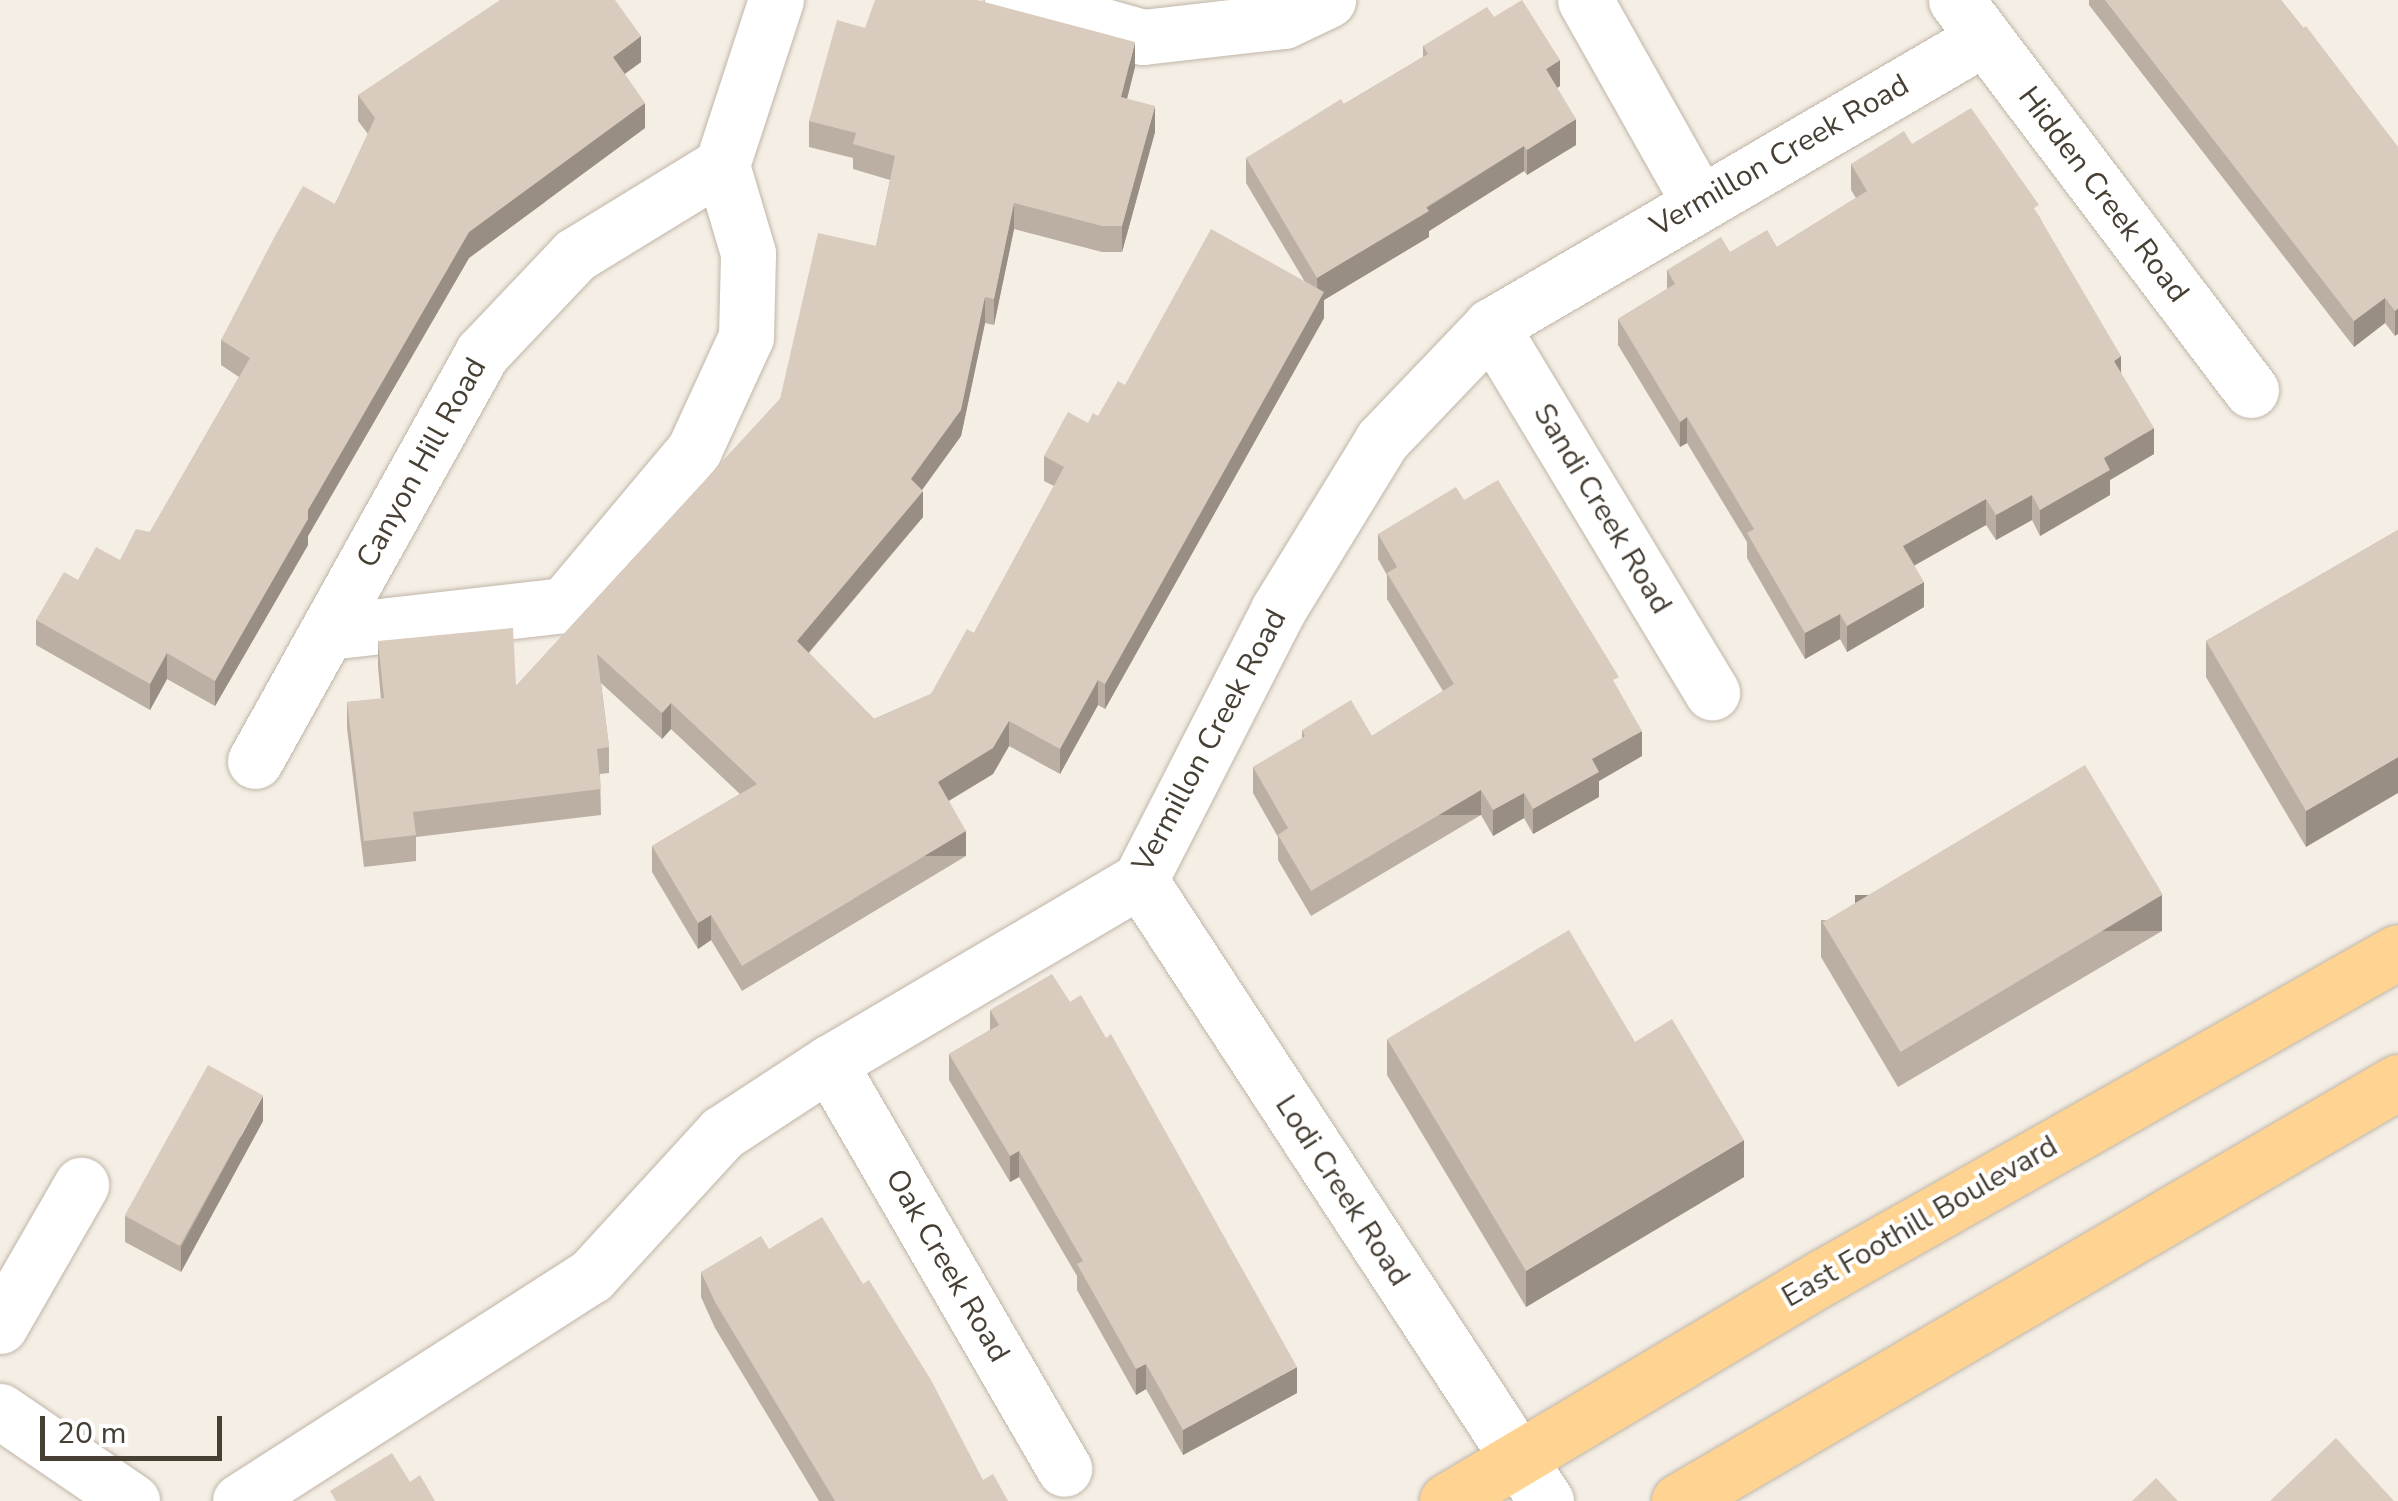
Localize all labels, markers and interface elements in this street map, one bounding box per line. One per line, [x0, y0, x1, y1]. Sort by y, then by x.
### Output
street label: Vermillon Creek Road [1644, 67, 1916, 245]
street label: Hidden Creek Road [2010, 80, 2196, 310]
street label: Canyon Hill Road [349, 352, 495, 574]
street label: Sandi Creek Road [1525, 397, 1679, 621]
street label: Vermillon Creek Road [1125, 603, 1295, 879]
street label: Lodi Creek Road [1267, 1089, 1417, 1293]
street label: East Foothill Boulevard [1776, 1128, 2064, 1316]
street label: Oak Creek Road [877, 1163, 1017, 1369]
scale bar [45, 1396, 228, 1458]
text: 20 m [57, 1413, 126, 1454]

